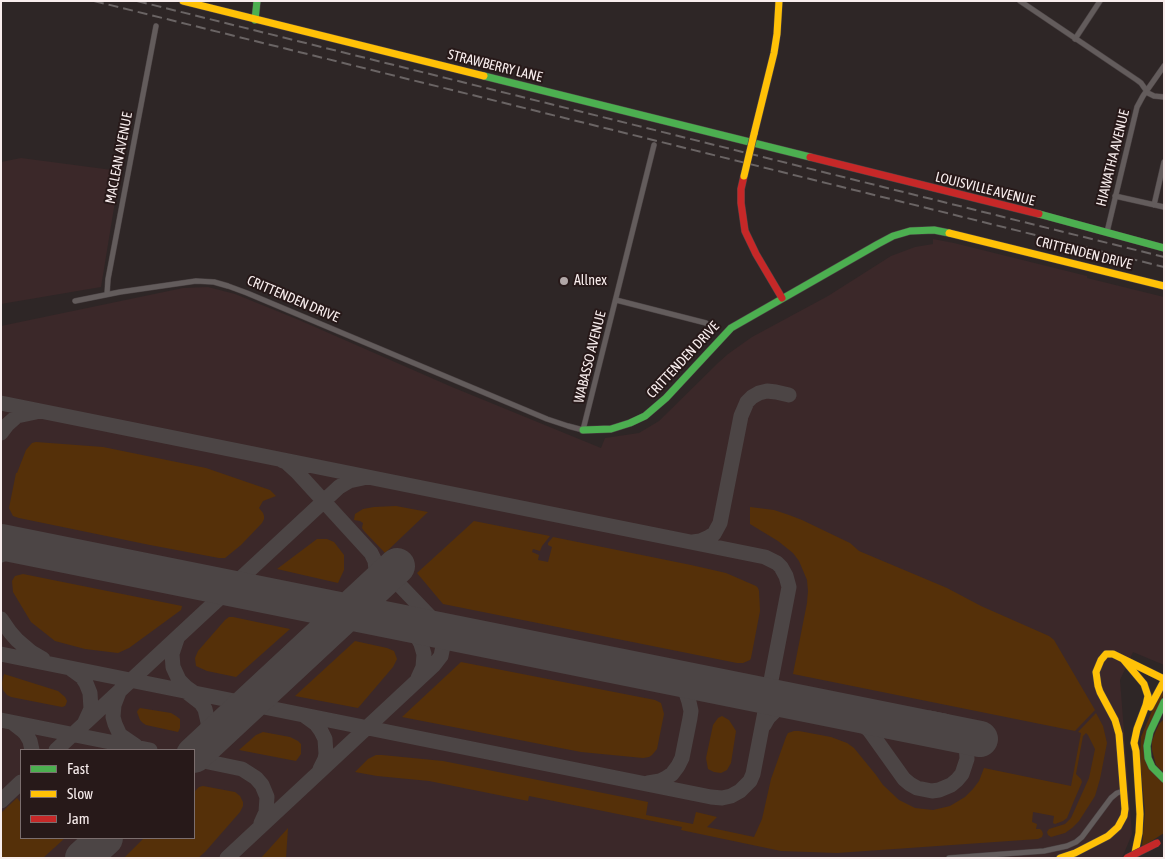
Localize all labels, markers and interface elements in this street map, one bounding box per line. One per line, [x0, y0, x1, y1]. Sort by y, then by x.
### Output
street label: STRAWBERRY LANE [446, 46, 544, 86]
street label: HIAWATHA AVENUE [1093, 108, 1133, 208]
street label: MACLEAN AVENUE [102, 111, 136, 205]
street label: LOUISVILLE AVENUE [933, 169, 1037, 209]
street label: CRITTENDEN DRIVE [1034, 233, 1134, 273]
street label: CRITTENDEN DRIVE [244, 272, 342, 326]
place label: Allnex [574, 273, 607, 289]
marker: Allnex [558, 275, 570, 287]
street label: WABASSO AVENUE [570, 309, 610, 405]
street label: CRITTENDEN DRIVE [643, 318, 723, 402]
legend [20, 749, 195, 839]
text: Fast [67, 760, 89, 777]
text: Slow [67, 785, 93, 802]
text: Jam [67, 810, 90, 827]

